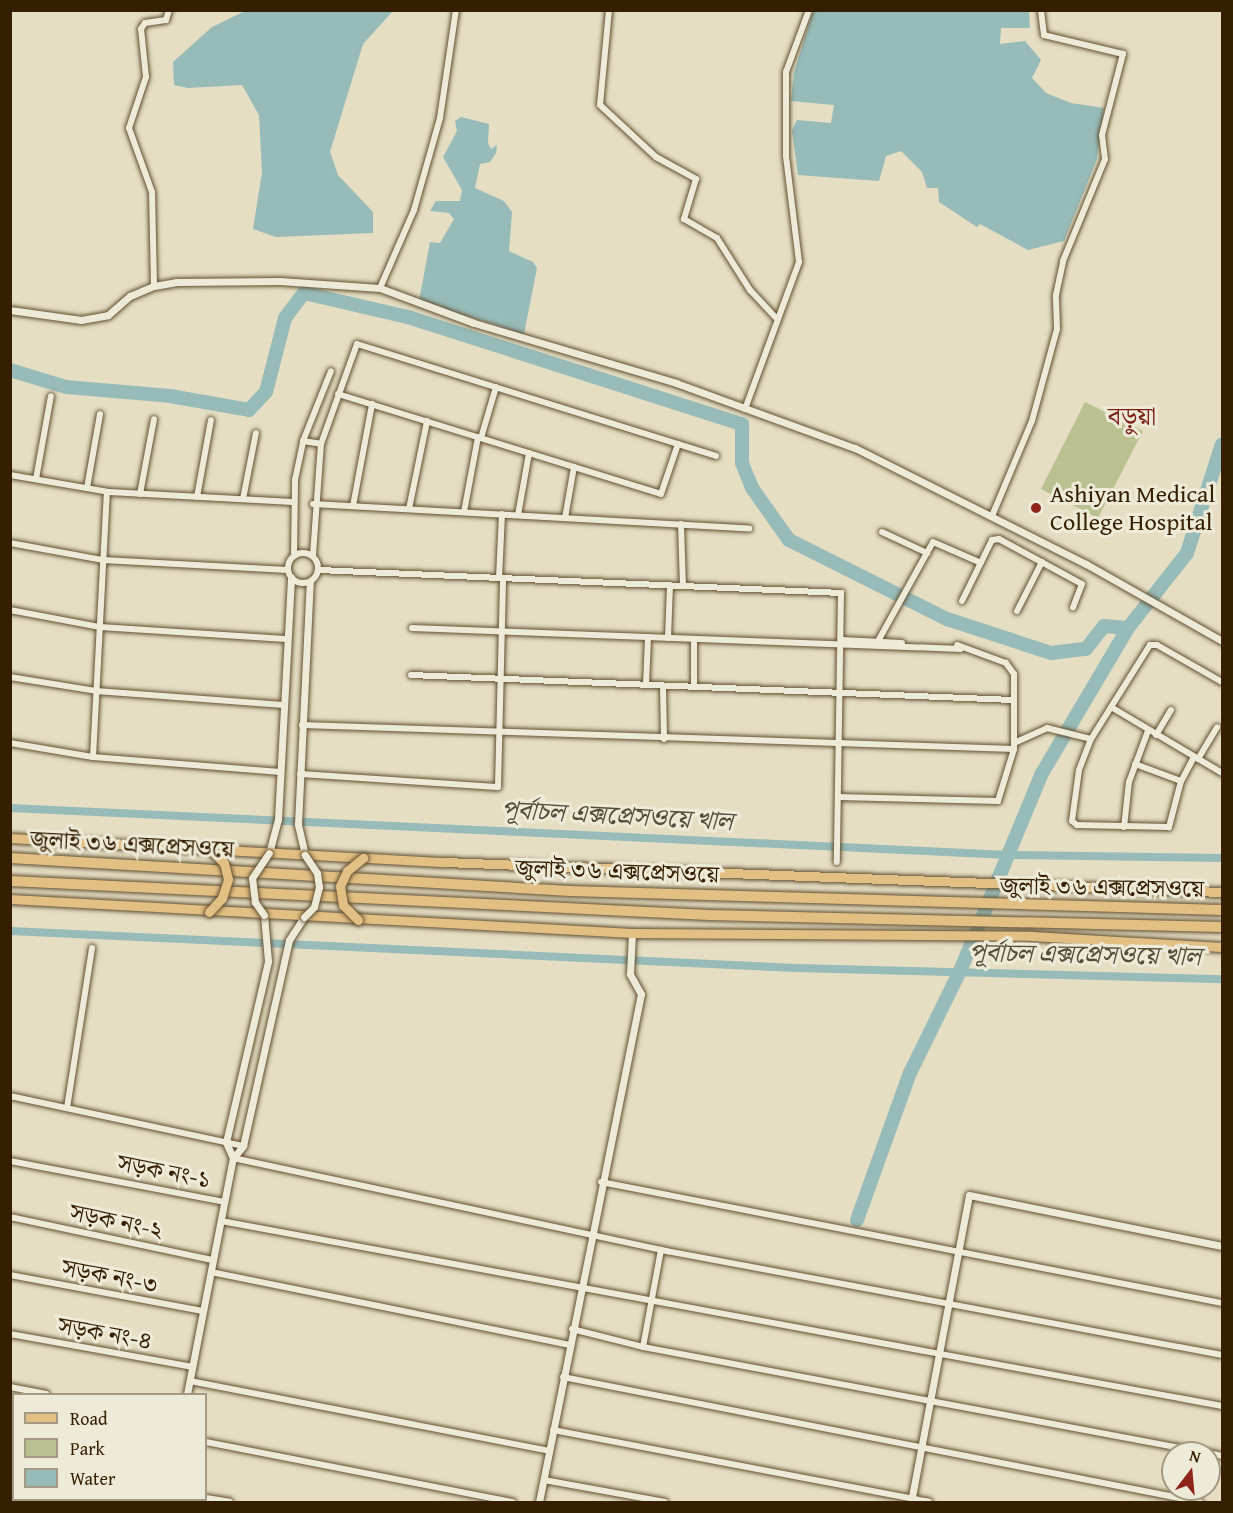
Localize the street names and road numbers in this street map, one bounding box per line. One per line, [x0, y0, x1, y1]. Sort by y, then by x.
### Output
street label: জুলাই ৩৬ এক্সপ্রেসওয়ে [29, 824, 235, 864]
street label: জুলাই ৩৬ এক্সপ্রেসওয়ে [515, 853, 719, 889]
street label: জুলাই ৩৬ এক্সপ্রেসওয়ে [1000, 871, 1204, 903]
street label: সড়ক নং-১ [115, 1148, 213, 1194]
street label: সড়ক নং-২ [67, 1197, 165, 1245]
street label: সড়ক নং-৩ [59, 1253, 161, 1299]
street label: সড়ক নং-৪ [56, 1311, 154, 1355]

